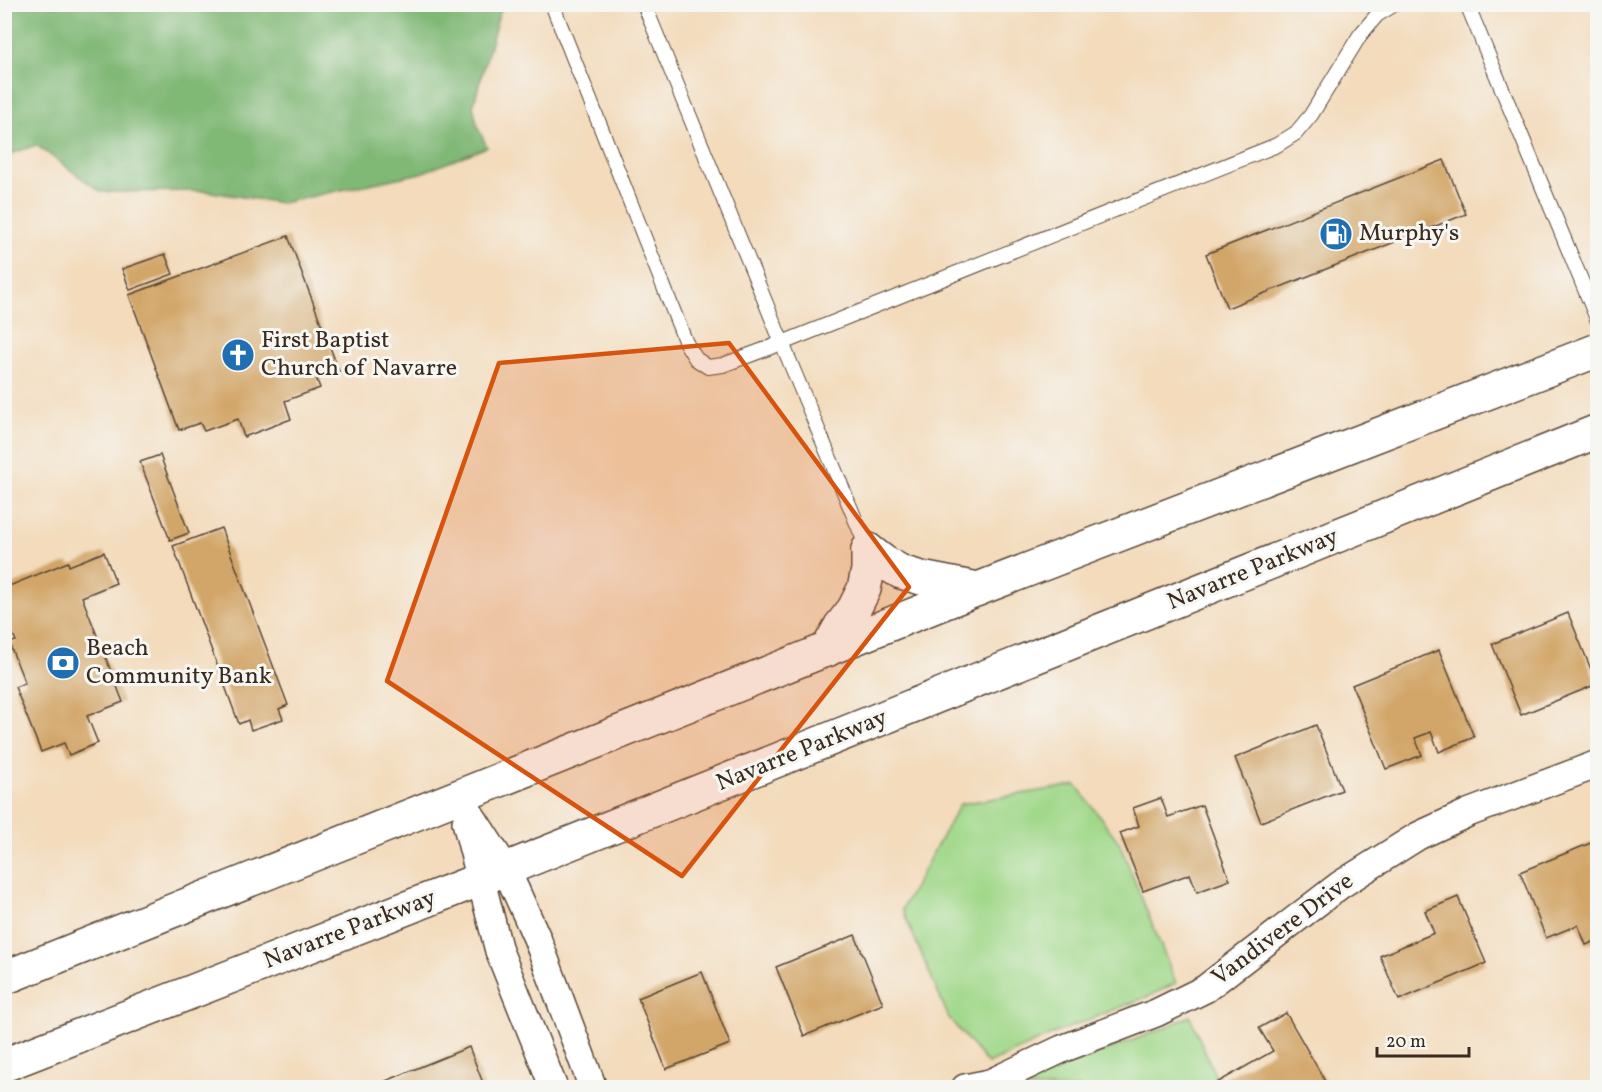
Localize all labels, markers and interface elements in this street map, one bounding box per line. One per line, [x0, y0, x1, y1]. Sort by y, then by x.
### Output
fuel station icon: Murphy's [1318, 216, 1354, 252]
place label: Murphy's [1359, 217, 1459, 251]
place label: First Baptist Church of Navarre [261, 324, 457, 386]
church icon: First Baptist Church of Navarre [220, 337, 256, 373]
street label: Navarre Parkway [1162, 520, 1344, 620]
place label: Beach Community Bank [86, 632, 272, 694]
bank icon: Beach Community Bank [45, 645, 81, 681]
street label: Navarre Parkway [711, 701, 893, 801]
street label: Vandivere Drive [1205, 865, 1361, 995]
street label: Navarre Parkway [259, 882, 441, 978]
scale bar [1377, 1020, 1468, 1058]
text: 20 m [1386, 1030, 1426, 1055]

